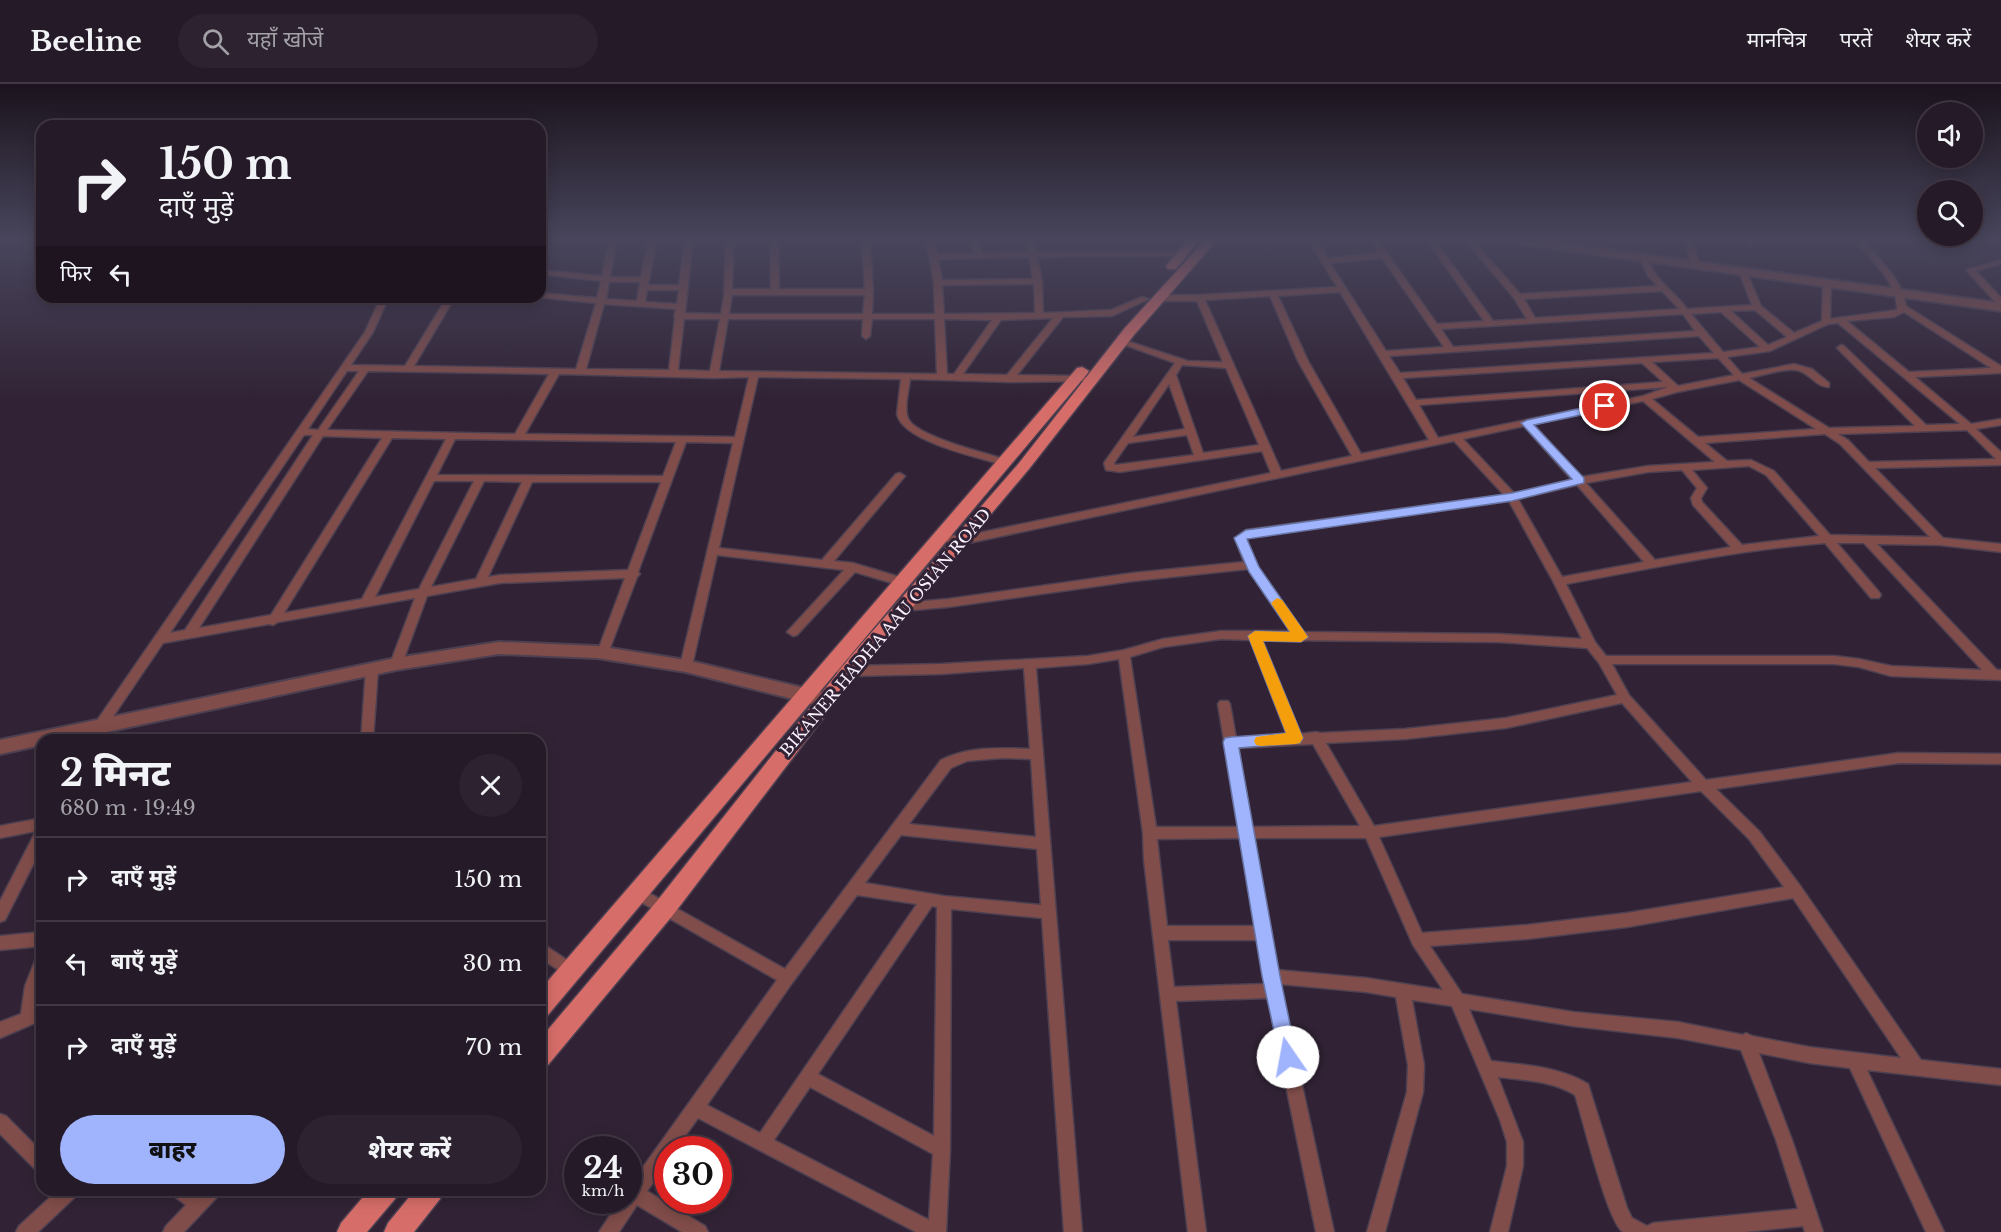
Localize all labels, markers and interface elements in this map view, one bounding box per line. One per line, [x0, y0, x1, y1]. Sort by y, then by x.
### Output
search box [178, 14, 598, 68]
text: Beeline [30, 24, 142, 59]
icon: search [199, 25, 232, 58]
text: यहाँ खोजें [247, 26, 323, 53]
text: मानचित्र [1747, 27, 1807, 53]
text: परतें [1840, 27, 1872, 53]
text: शेयर करें [1905, 27, 1971, 53]
map controls [1917, 102, 1983, 246]
button: sound [1917, 102, 1983, 168]
text: 150 m [159, 138, 292, 190]
icon: right [60, 144, 138, 222]
button: search [1917, 180, 1983, 246]
text: दाएँ मुड़ें [159, 190, 234, 223]
icon: left [104, 258, 137, 291]
text: फिर [60, 260, 92, 287]
pin [1579, 380, 1630, 431]
icon: arrive [1588, 389, 1621, 422]
street label: BIKANER HADHA AAU OSIAN ROAD [775, 504, 995, 760]
text: 2 मिनट [60, 751, 171, 796]
button: close [459, 754, 522, 817]
text: 680 m · 19:49 [60, 796, 196, 820]
icon: right [60, 863, 93, 896]
text: दाएँ मुड़ें [111, 864, 176, 891]
text: 150 m [454, 866, 522, 893]
icon: left [60, 947, 93, 980]
text: बाएँ मुड़ें [111, 948, 177, 975]
text: 30 m [463, 950, 522, 977]
position arrow [1256, 1025, 1320, 1089]
icon: right [60, 1031, 93, 1064]
text: दाएँ मुड़ें [111, 1032, 176, 1059]
text: 70 m [465, 1034, 522, 1061]
button: बाहर [60, 1115, 285, 1184]
button: शेयर करें [297, 1115, 522, 1184]
speed limit sign: 30 [654, 1136, 732, 1214]
text: 24 [583, 1149, 623, 1186]
text: km/h [582, 1181, 624, 1200]

